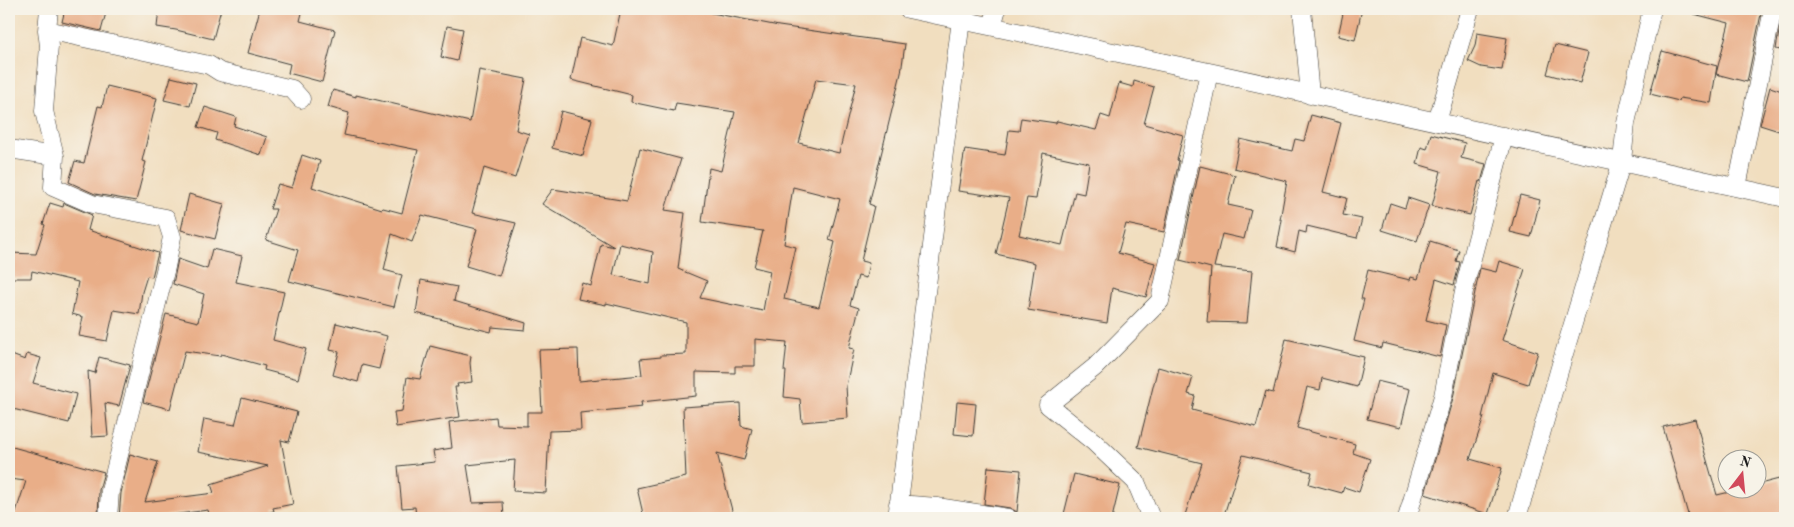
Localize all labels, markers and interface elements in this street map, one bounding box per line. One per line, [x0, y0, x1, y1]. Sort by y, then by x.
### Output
north arrow [1716, 450, 1766, 500]
text: N [1738, 454, 1753, 471]

